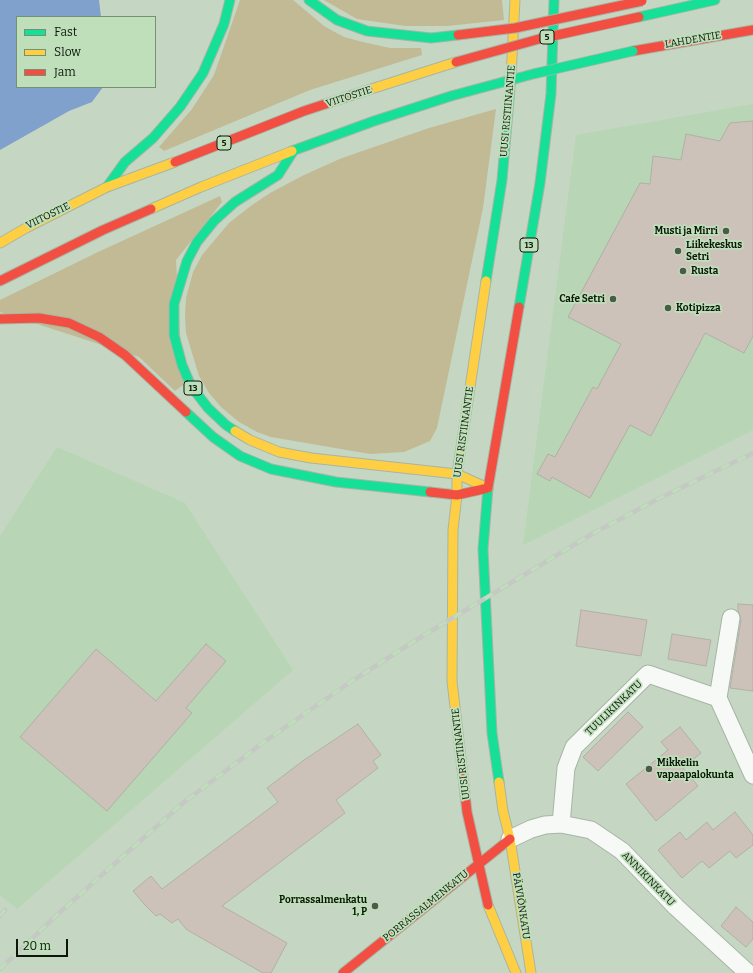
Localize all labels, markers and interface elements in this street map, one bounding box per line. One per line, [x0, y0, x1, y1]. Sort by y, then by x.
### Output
legend [16, 16, 156, 88]
text: Fast [54, 25, 77, 39]
street label: LAHDENTIE [664, 29, 722, 51]
road number: 5 [540, 30, 554, 44]
text: Slow [54, 45, 81, 59]
text: Jam [54, 65, 76, 79]
street label: UUSI RISTIINANTIE [498, 65, 518, 157]
street label: VIITOSTIE [325, 84, 373, 110]
road number: 5 [217, 136, 231, 150]
street label: VIITOSTIE [24, 200, 72, 232]
place label: Musti ja Mirri [654, 225, 718, 237]
marker: Musti ja Mirri [721, 226, 731, 236]
road number: 13 [520, 238, 538, 252]
place label: Liikekeskus Setri [686, 239, 742, 262]
marker: Liikekeskus Setri [673, 246, 683, 256]
place label: Rusta [691, 265, 718, 277]
marker: Rusta [678, 266, 688, 276]
place label: Cafe Setri [559, 293, 605, 305]
marker: Cafe Setri [608, 294, 618, 304]
place label: Kotipizza [676, 302, 721, 314]
marker: Kotipizza [663, 303, 673, 313]
road number: 13 [184, 381, 202, 395]
street label: UUSI RISTIINANTIE [452, 386, 476, 478]
street label: TUULIKINKATU [583, 678, 645, 738]
street label: UUSI RISTIINANTIE [449, 708, 473, 800]
place label: Mikkelin vapaapalokunta [657, 757, 734, 780]
marker: Mikkelin vapaapalokunta [644, 764, 654, 774]
street label: ANNIKINKATU [619, 849, 677, 909]
street label: PORRASSALMENKATU [381, 868, 471, 944]
street label: PÄIVIÖNKATU [510, 872, 532, 940]
place label: Porrassalmenkatu 1, P [279, 894, 367, 918]
marker: Porrassalmenkatu 1, P [370, 901, 380, 911]
scale bar [18, 931, 70, 957]
text: 20 m [23, 939, 51, 953]

